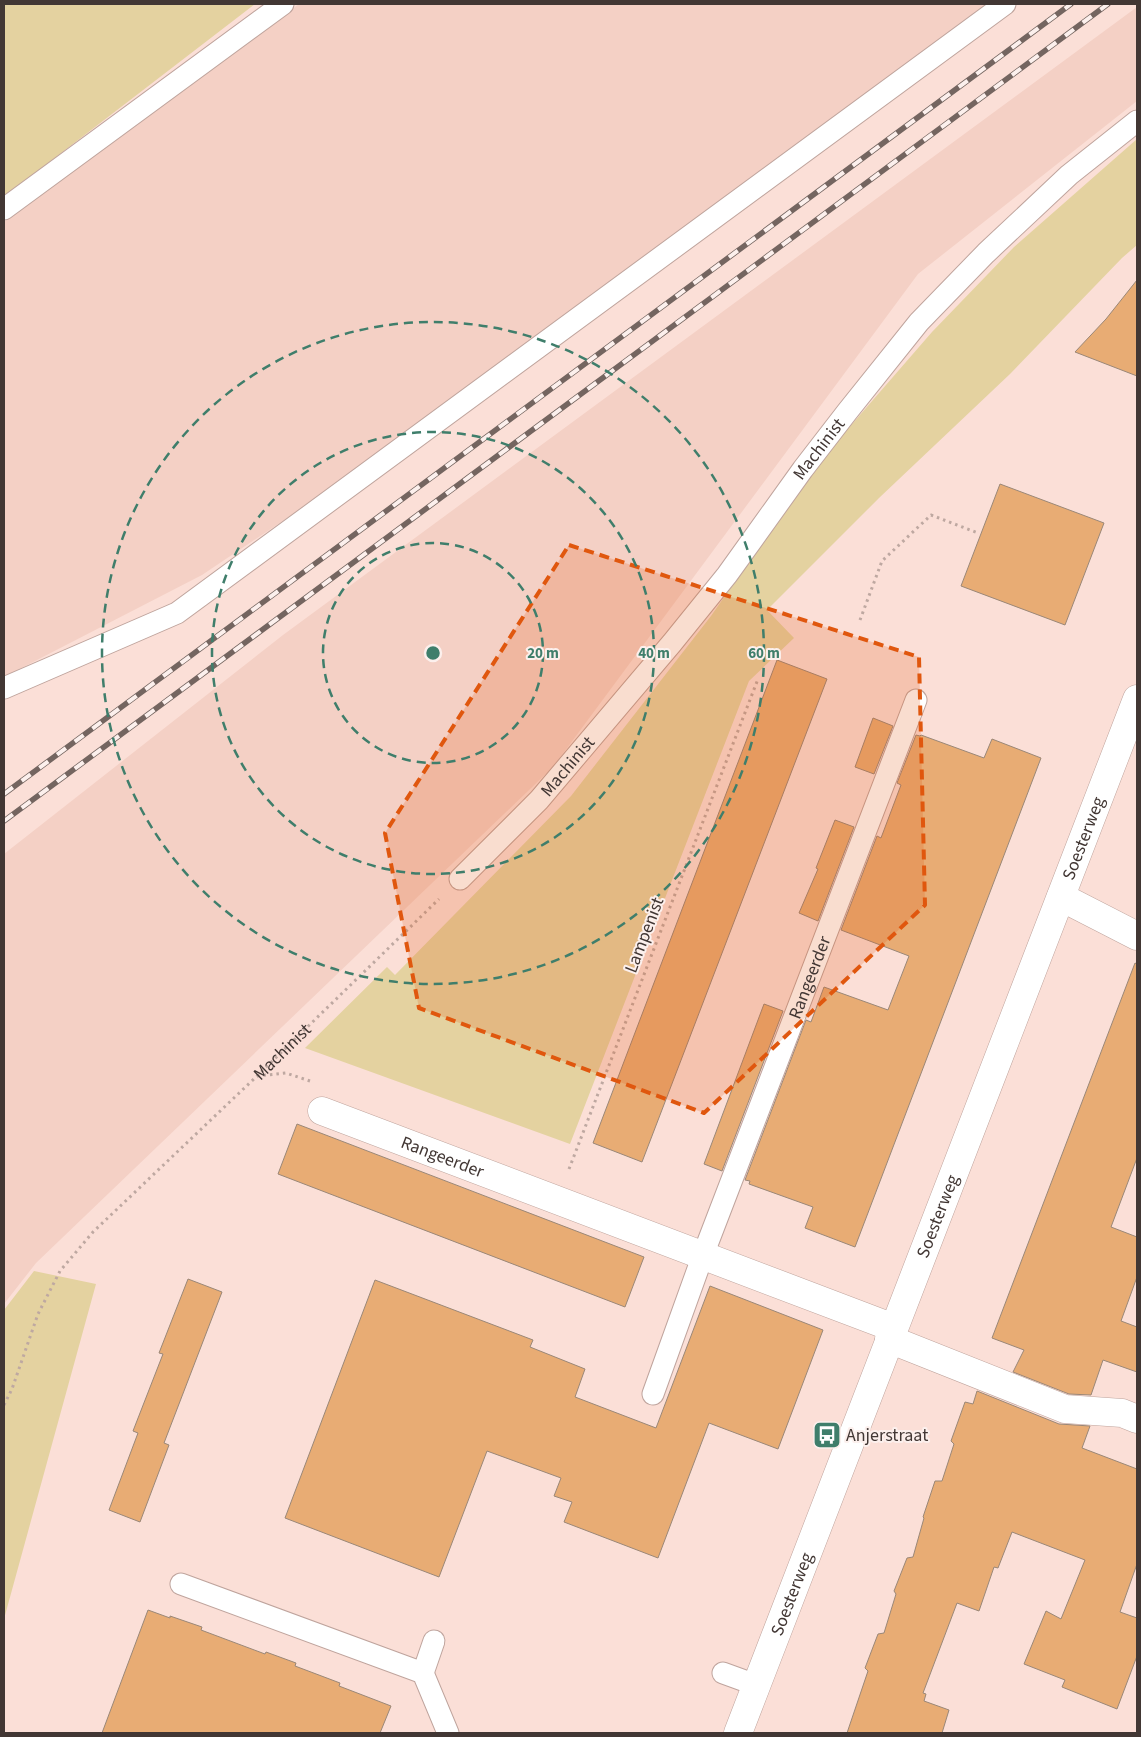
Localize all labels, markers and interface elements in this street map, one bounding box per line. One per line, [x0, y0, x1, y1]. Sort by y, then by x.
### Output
street label: Machinist [787, 413, 851, 485]
text: 20 m [527, 643, 559, 664]
text: 40 m [638, 643, 670, 664]
text: 60 m [748, 643, 780, 664]
centre of rings [424, 644, 442, 662]
street label: Machinist [535, 731, 601, 802]
street label: Soesterweg [1056, 793, 1111, 884]
street label: Lampenist [619, 894, 670, 977]
street label: Rangeerder [783, 932, 838, 1023]
street label: Machinist [248, 1018, 317, 1086]
street label: Rangeerder [397, 1130, 488, 1185]
street label: Soesterweg [910, 1171, 965, 1262]
bus stop icon: Anjerstraat [812, 1420, 842, 1450]
place label: Anjerstraat [846, 1423, 928, 1448]
street label: Soesterweg [765, 1549, 820, 1640]

